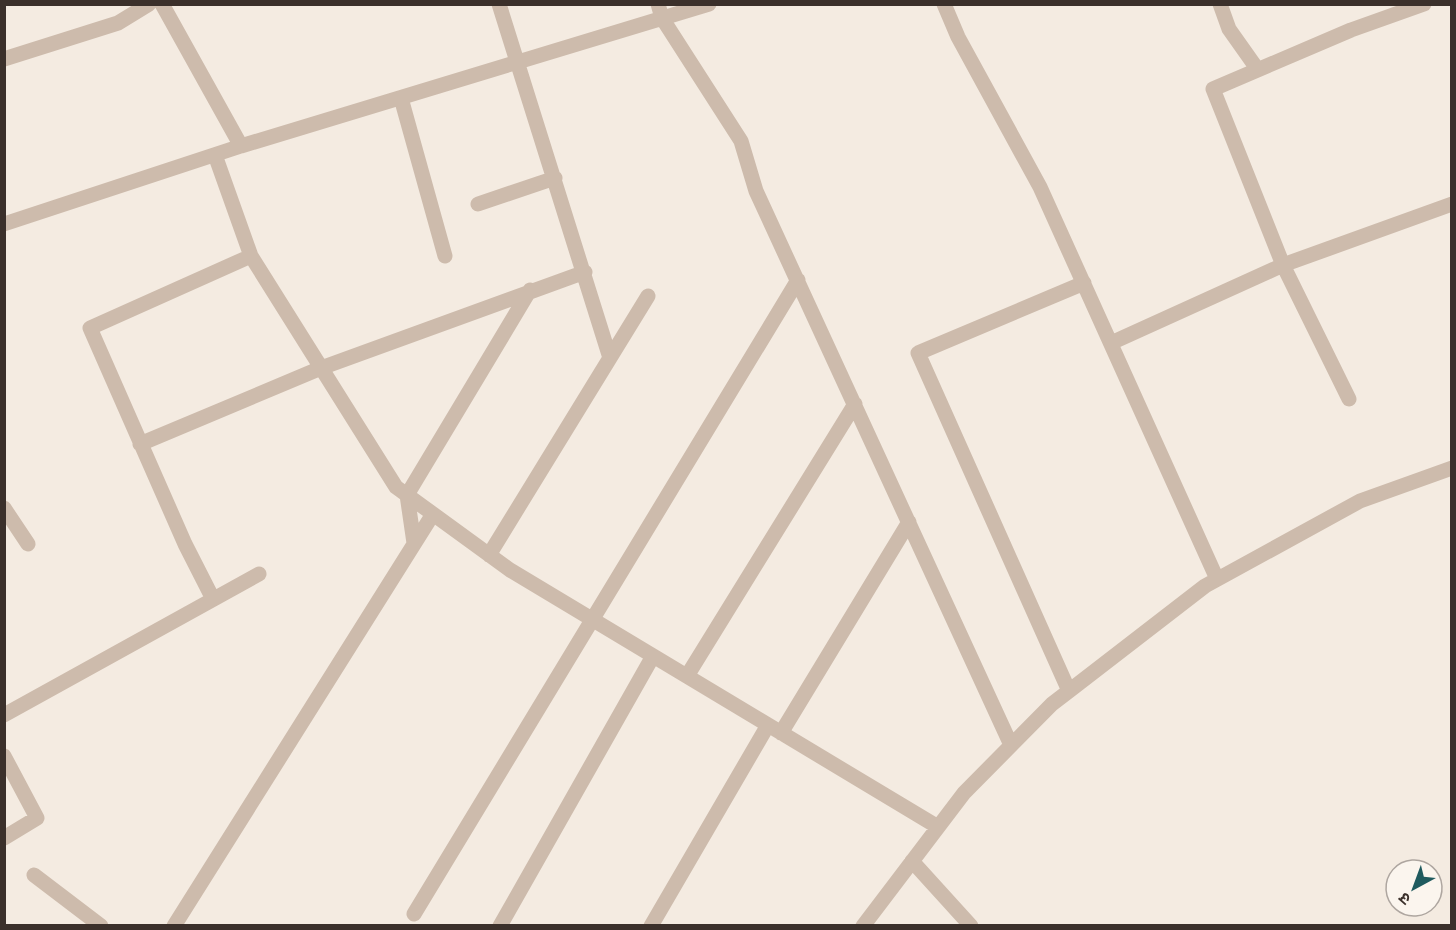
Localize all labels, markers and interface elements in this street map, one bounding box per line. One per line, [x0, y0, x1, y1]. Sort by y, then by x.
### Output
north arrow [1384, 858, 1444, 918]
text: उ [1394, 888, 1414, 910]

